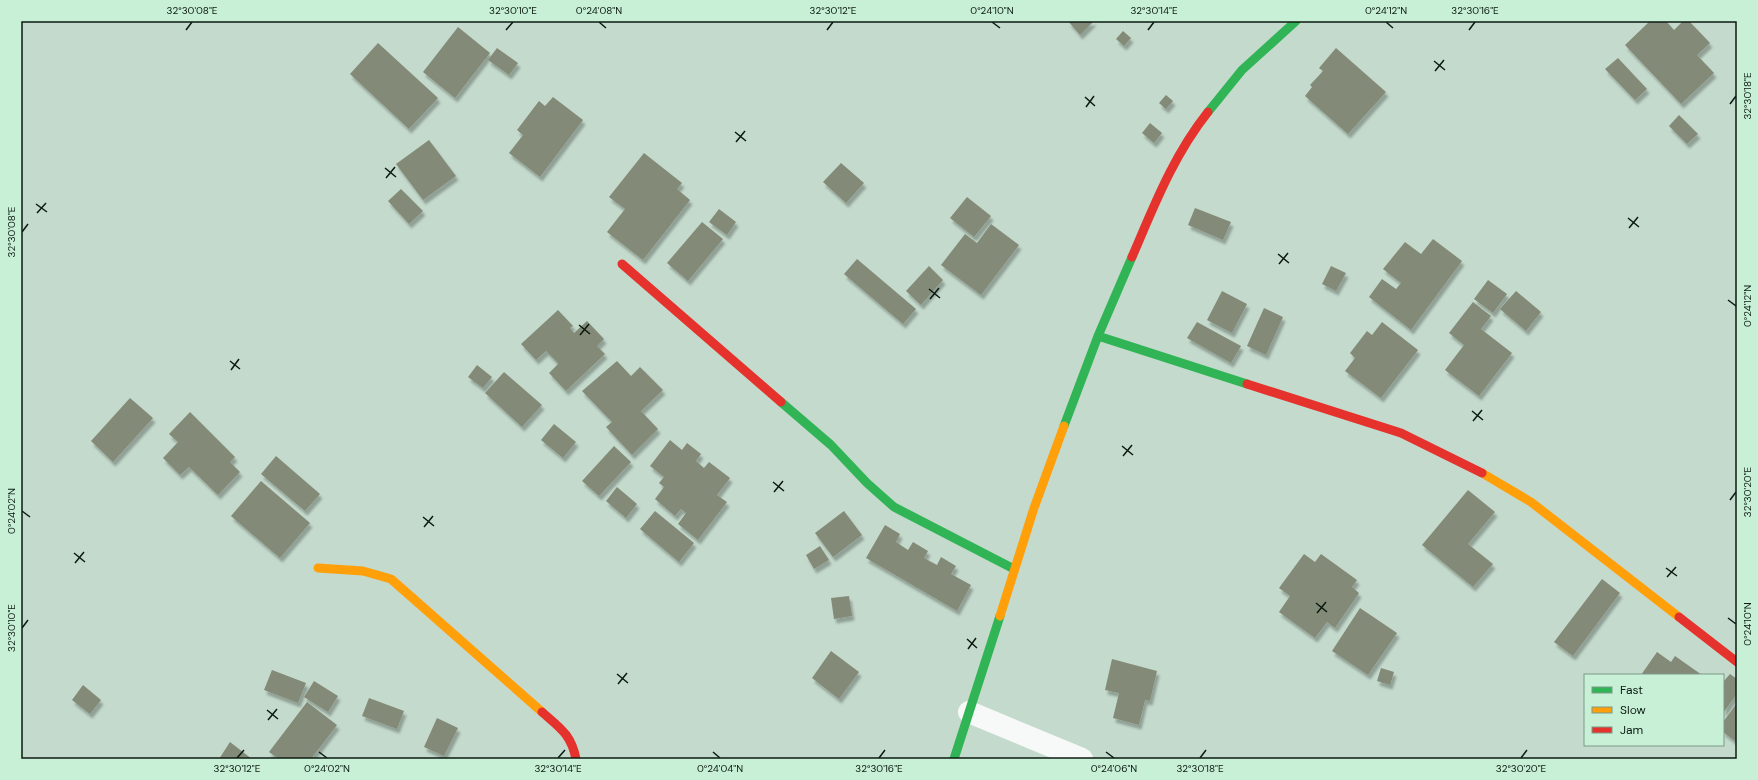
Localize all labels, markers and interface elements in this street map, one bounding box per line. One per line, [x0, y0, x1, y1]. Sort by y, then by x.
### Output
text: 32°30'08"E [167, 4, 218, 17]
text: 32°30'10"E [489, 4, 537, 17]
text: 0°24'08"N [576, 4, 622, 17]
text: 32°30'12"E [810, 4, 857, 17]
text: 0°24'10"N [970, 4, 1014, 17]
text: 32°30'14"E [1130, 4, 1178, 17]
text: 0°24'12"N [1365, 4, 1407, 17]
text: 32°30'16"E [1451, 4, 1499, 17]
text: 32°30'18"E [1741, 72, 1754, 120]
text: 32°30'08"E [5, 206, 18, 257]
text: 0°24'12"N [1741, 285, 1754, 327]
text: 32°30'20"E [1741, 466, 1754, 517]
text: 0°24'02"N [5, 488, 18, 534]
text: 0°24'10"N [1741, 602, 1754, 646]
text: 32°30'10"E [5, 604, 18, 652]
legend [1584, 674, 1724, 746]
text: Fast [1620, 682, 1643, 698]
text: Slow [1620, 702, 1646, 718]
text: Jam [1620, 722, 1643, 738]
text: 32°30'12"E [214, 762, 261, 775]
text: 0°24'02"N [304, 762, 350, 775]
text: 32°30'14"E [534, 762, 582, 775]
text: 0°24'04"N [697, 762, 743, 775]
text: 32°30'16"E [855, 762, 903, 775]
text: 0°24'06"N [1091, 762, 1137, 775]
text: 32°30'18"E [1176, 762, 1224, 775]
text: 32°30'20"E [1496, 762, 1547, 775]

